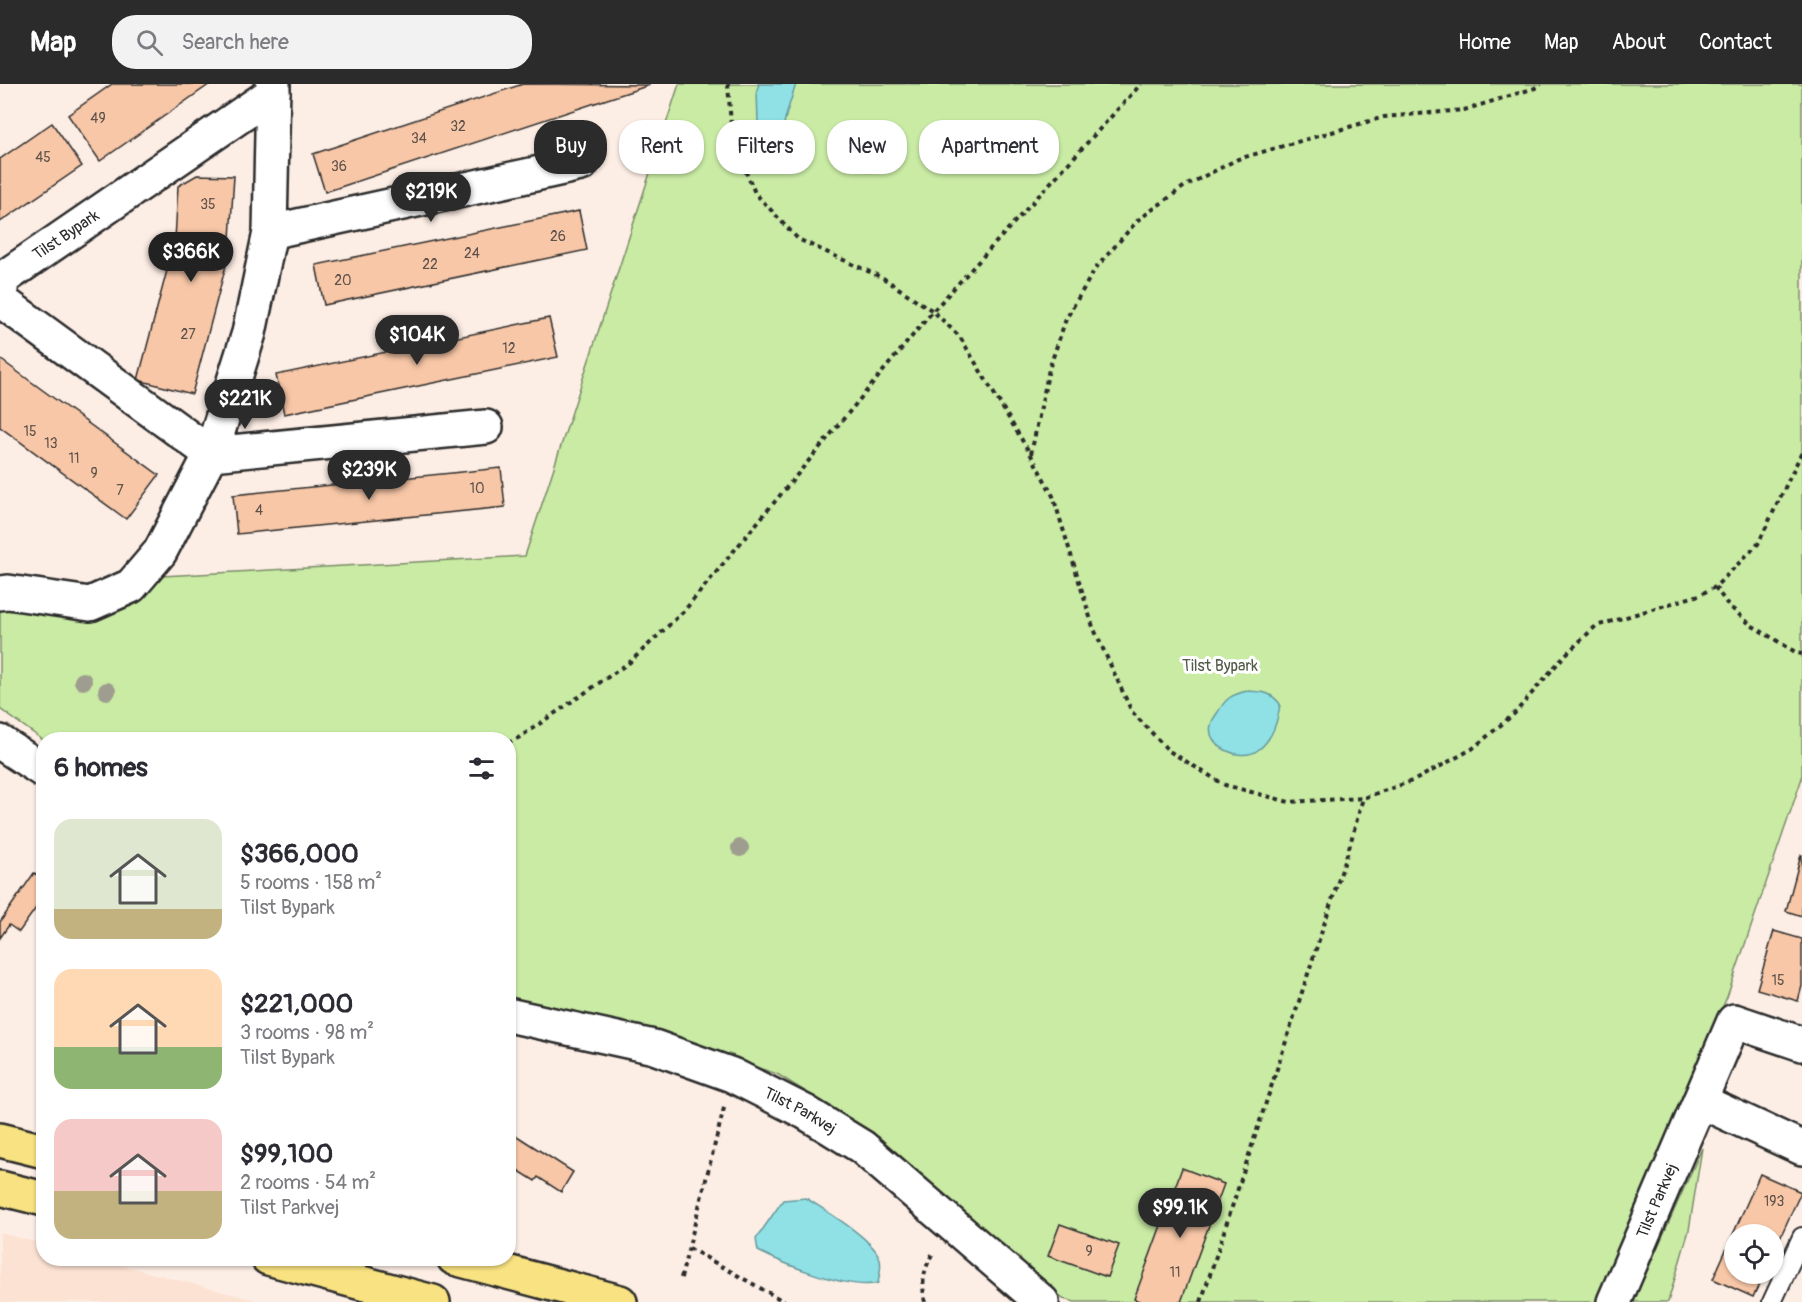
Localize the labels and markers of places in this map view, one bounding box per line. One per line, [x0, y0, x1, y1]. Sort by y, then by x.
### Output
pin: $219K [389, 172, 473, 223]
pin: $366K [149, 232, 233, 283]
pin: $104K [375, 315, 459, 366]
pin: $221K [203, 379, 287, 430]
pin: $239K [327, 450, 411, 501]
pin: $99.1K [1131, 1188, 1229, 1239]

